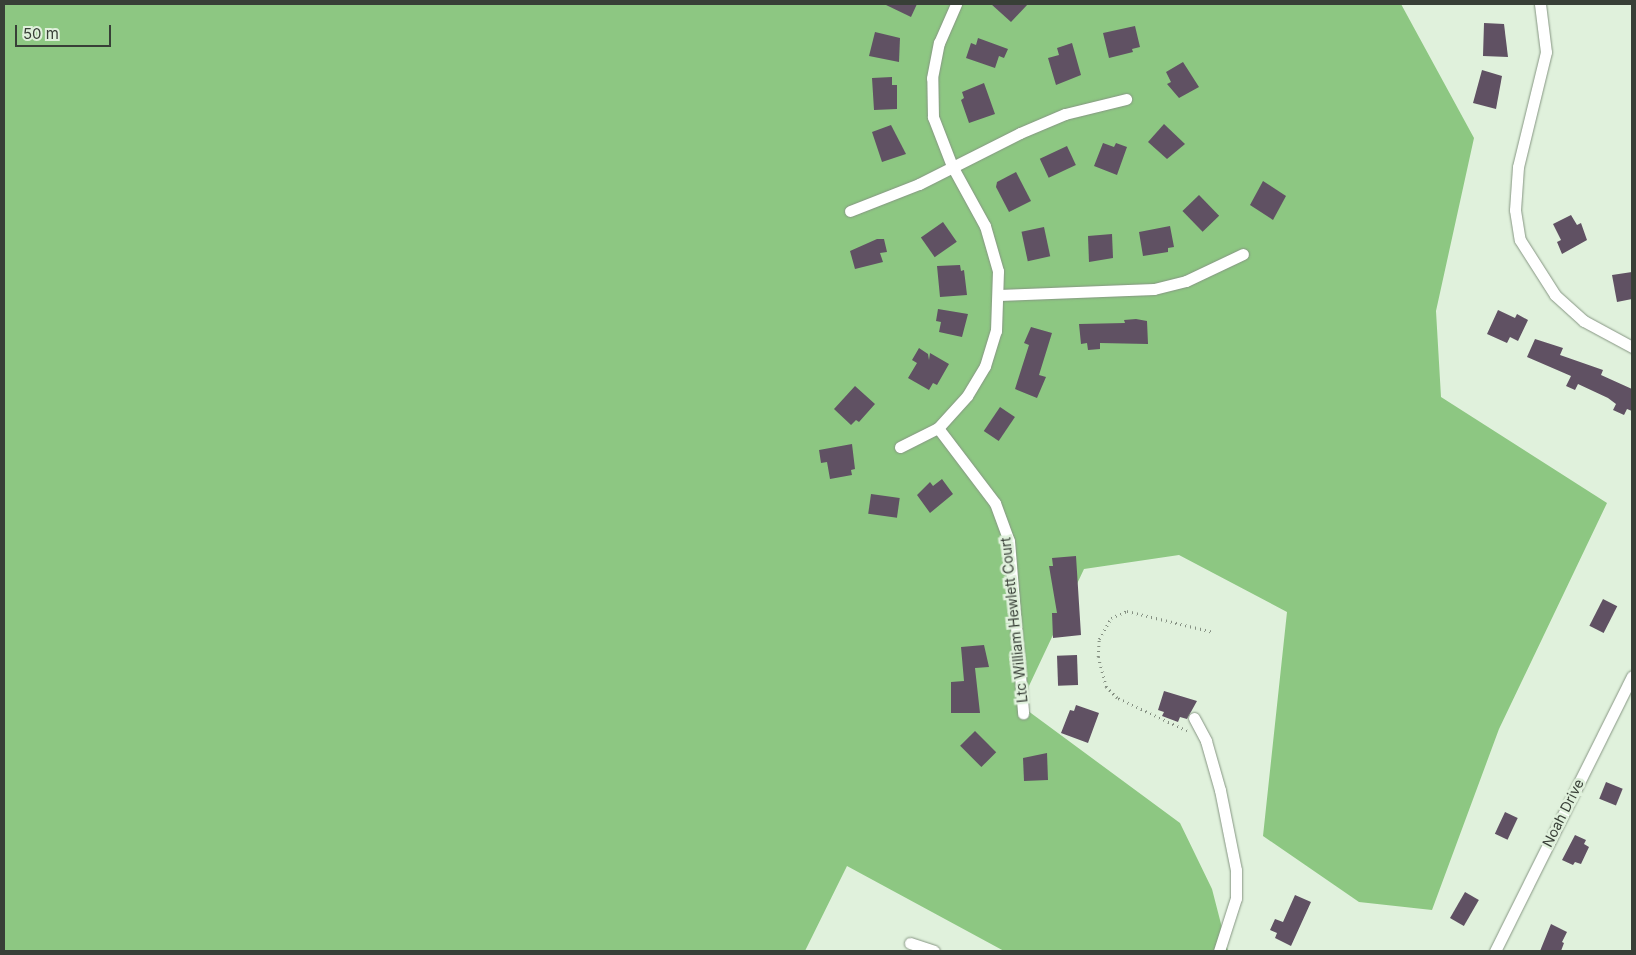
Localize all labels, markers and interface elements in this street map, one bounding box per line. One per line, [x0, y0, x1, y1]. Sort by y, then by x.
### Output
scale bar [18, 15, 114, 47]
text: 50 m [23, 24, 59, 43]
street label: Ltc William Hewlett Court [997, 536, 1031, 704]
street label: Noah Drive [1539, 776, 1587, 850]

